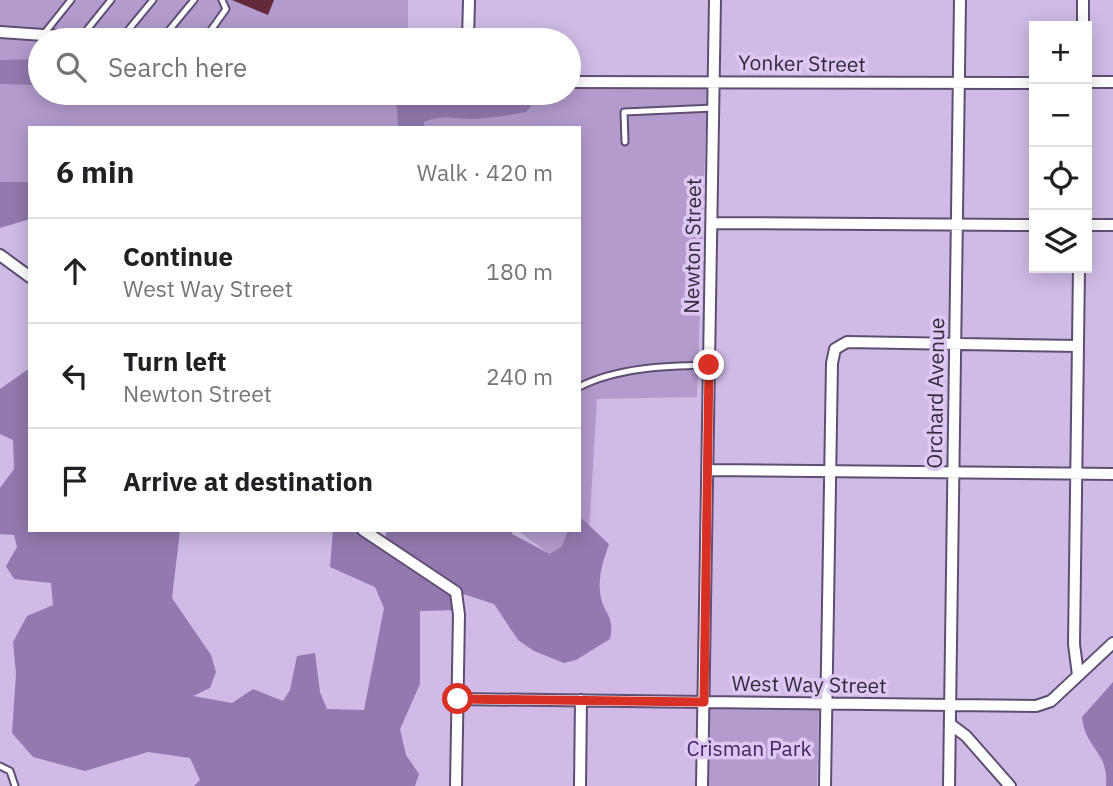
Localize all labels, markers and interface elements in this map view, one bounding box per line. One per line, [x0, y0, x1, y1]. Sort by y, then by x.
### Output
map controls [1029, 21, 1092, 273]
button: + [1029, 21, 1092, 84]
search box [28, 28, 581, 105]
icon: search [52, 48, 90, 86]
street label: Yonker Street [738, 48, 866, 78]
text: Search here [108, 50, 247, 84]
button: − [1029, 84, 1092, 147]
button: locate [1029, 147, 1092, 210]
text: 6 min [56, 152, 134, 191]
text: Walk · 420 m [417, 157, 553, 187]
street label: Newton Street [677, 178, 707, 314]
button: layers [1029, 210, 1092, 273]
text: Continue [123, 239, 233, 273]
icon: ahead [56, 252, 94, 290]
text: 180 m [486, 256, 553, 286]
text: West Way Street [123, 273, 293, 303]
street label: Orchard Avenue [920, 317, 950, 469]
text: Turn left [123, 344, 226, 378]
route end [693, 349, 724, 380]
icon: left [56, 357, 94, 395]
text: 240 m [486, 361, 553, 391]
text: Newton Street [123, 378, 272, 408]
icon: arrive [56, 462, 94, 500]
text: Arrive at destination [123, 464, 373, 498]
street label: West Way Street [731, 669, 887, 699]
route start [442, 683, 473, 714]
park label: Crisman Park [686, 734, 812, 762]

